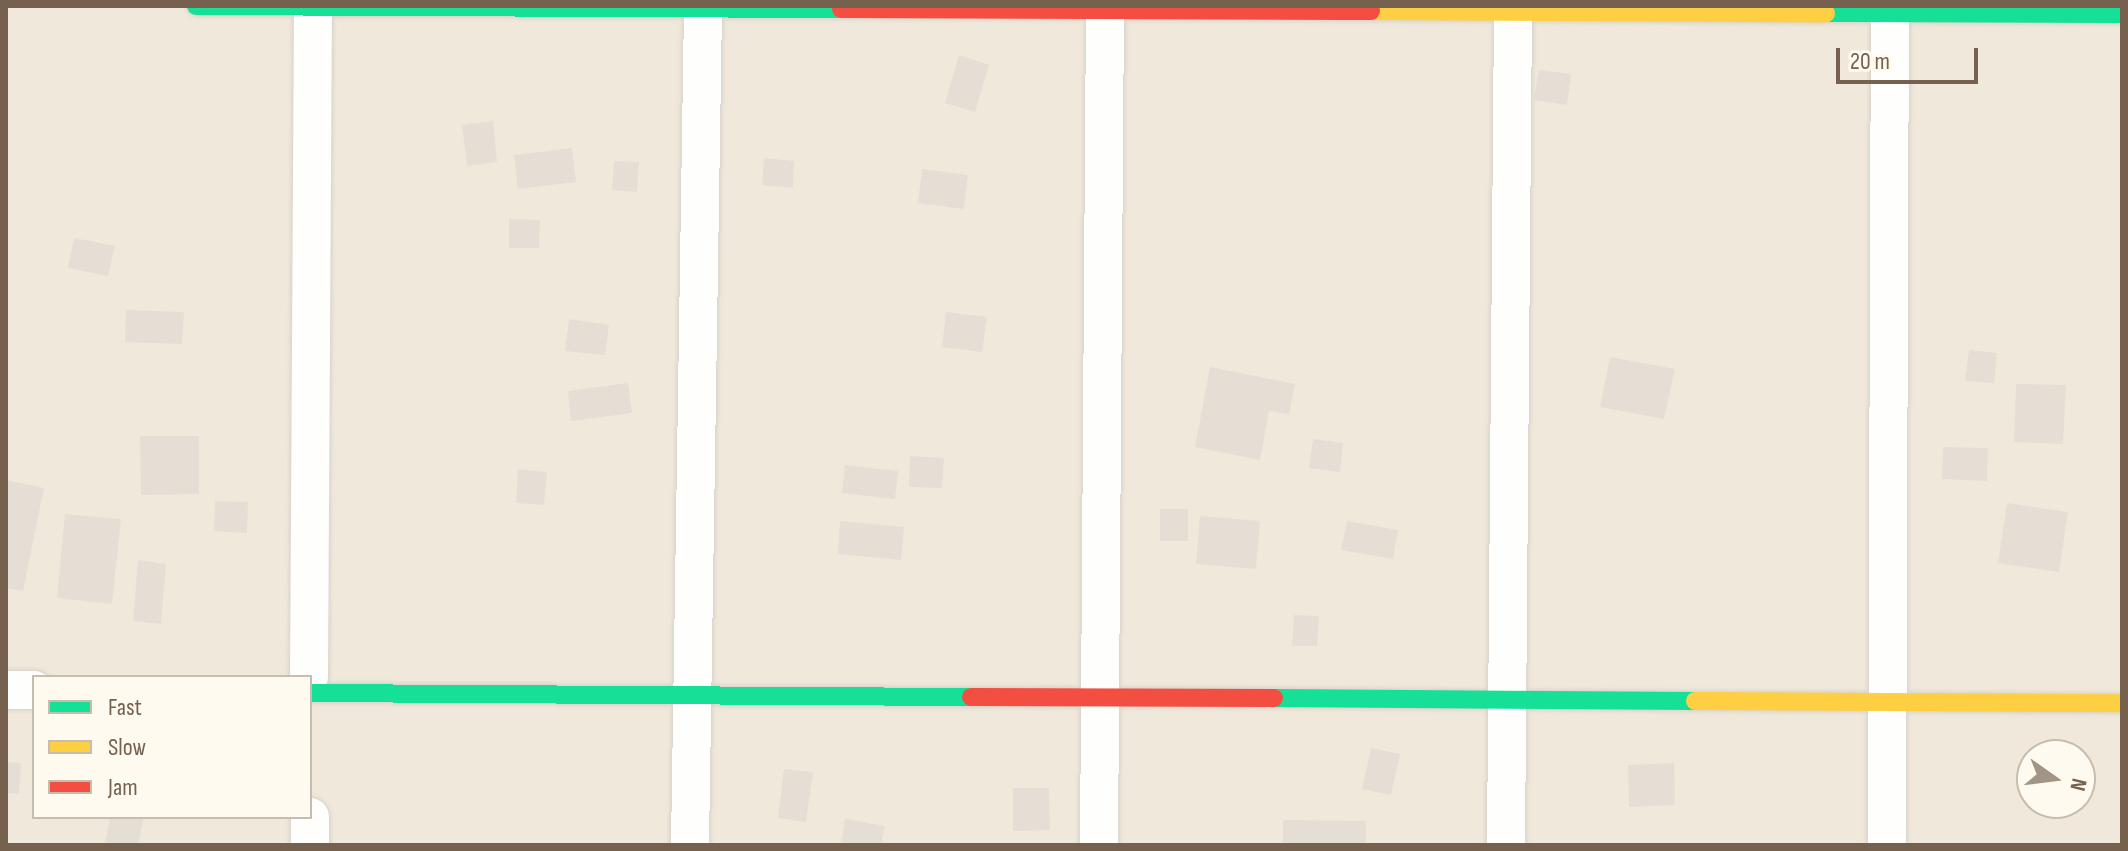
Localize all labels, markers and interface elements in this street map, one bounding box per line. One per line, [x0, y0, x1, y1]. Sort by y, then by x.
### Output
scale bar [1840, 32, 1982, 82]
text: 20 m [1850, 47, 1890, 76]
legend [32, 675, 312, 819]
text: Fast [108, 693, 142, 722]
text: Slow [108, 733, 146, 762]
north arrow [2016, 739, 2096, 819]
text: Jam [108, 773, 138, 802]
text: N [2063, 775, 2092, 793]

